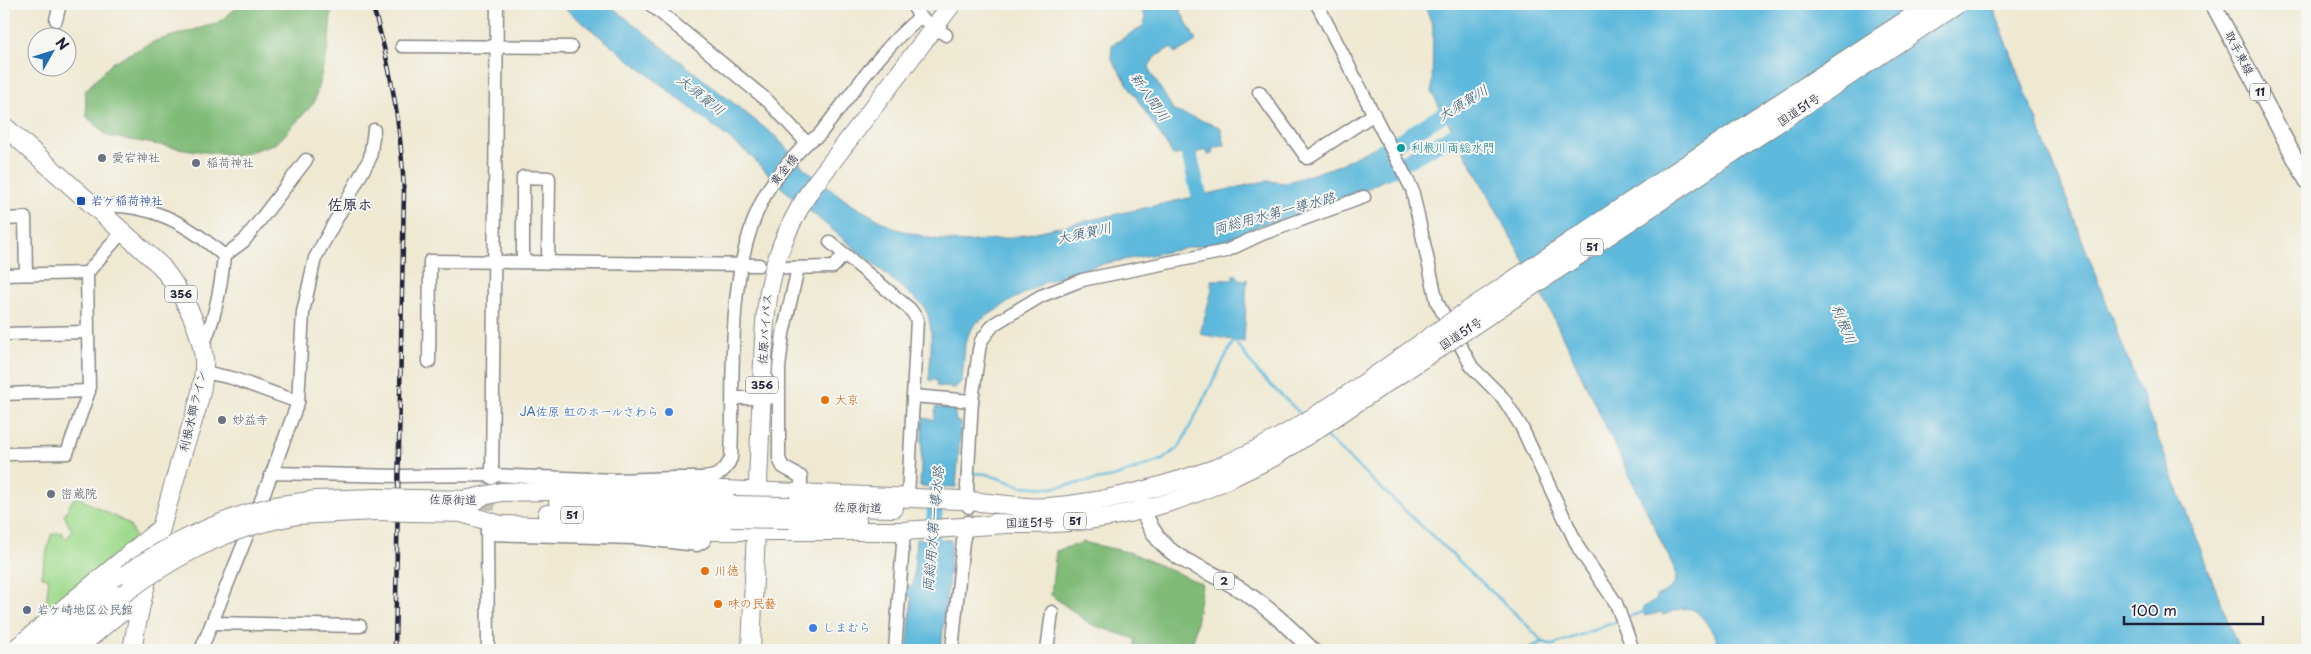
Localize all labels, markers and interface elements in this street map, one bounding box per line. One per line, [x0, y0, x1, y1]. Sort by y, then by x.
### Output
street label: 取手東線 [2221, 27, 2259, 78]
north arrow [28, 28, 78, 78]
text: N [51, 33, 74, 54]
water label: 新八間川 [1126, 68, 1175, 126]
water label: 大須賀川 [673, 69, 730, 120]
water label: 大須賀川 [1433, 79, 1492, 126]
road number: 11 [2250, 84, 2270, 100]
street label: 国道51号 [1773, 88, 1824, 130]
place label: 利根川両総水門 [1411, 138, 1495, 156]
marker: 利根川両総水門 [1395, 142, 1407, 154]
place label: 愛宕神社 [112, 148, 160, 166]
street label: 黄金橋 [765, 150, 802, 189]
marker: 愛宕神社 [96, 152, 108, 164]
place label: 稲荷神社 [206, 153, 254, 171]
marker: 稲荷神社 [190, 157, 202, 169]
water label: 両総用水第一導水路 [1210, 186, 1338, 239]
place label: 岩ケ稲荷神社 [91, 191, 163, 209]
district label: 佐原ホ [327, 192, 373, 215]
marker: 岩ケ稲荷神社 [75, 195, 87, 207]
water label: 大須賀川 [1054, 216, 1113, 249]
road number: 51 [1581, 238, 1603, 256]
road number: 356 [165, 286, 197, 302]
street label: 佐原バイパス [753, 293, 775, 365]
water label: 利根川 [1827, 300, 1862, 347]
street label: 国道51号 [1435, 312, 1486, 354]
street label: 利根水郷ライン [174, 368, 210, 453]
road number: 356 [746, 376, 778, 394]
place label: 大京 [835, 390, 859, 408]
marker: 大京 [819, 394, 831, 406]
place label: JA佐原 虹のホールさわら [520, 402, 659, 420]
marker: JA佐原 虹のホールさわら [663, 406, 675, 418]
place label: 妙益寺 [232, 410, 268, 428]
marker: 妙益寺 [216, 414, 228, 426]
water label: 両総用水第一導水路 [917, 464, 949, 593]
place label: 密蔵院 [61, 484, 97, 502]
marker: 密蔵院 [45, 488, 57, 500]
street label: 佐原街道 [429, 490, 477, 508]
street label: 佐原街道 [834, 498, 882, 516]
road number: 51 [561, 506, 583, 524]
road number: 51 [1064, 512, 1086, 530]
street label: 国道51号 [1005, 513, 1055, 531]
place label: 川徳 [715, 561, 739, 579]
marker: 川徳 [699, 565, 711, 577]
road number: 2 [1214, 572, 1234, 590]
place label: 味の民藝 [728, 594, 776, 612]
scale bar [2124, 594, 2262, 626]
marker: 味の民藝 [712, 598, 724, 610]
text: 100 m [2131, 598, 2177, 621]
place label: 岩ケ崎地区公民館 [37, 600, 133, 618]
marker: 岩ケ崎地区公民館 [21, 604, 33, 616]
place label: しまむら [823, 618, 871, 636]
marker: しまむら [807, 622, 819, 634]

